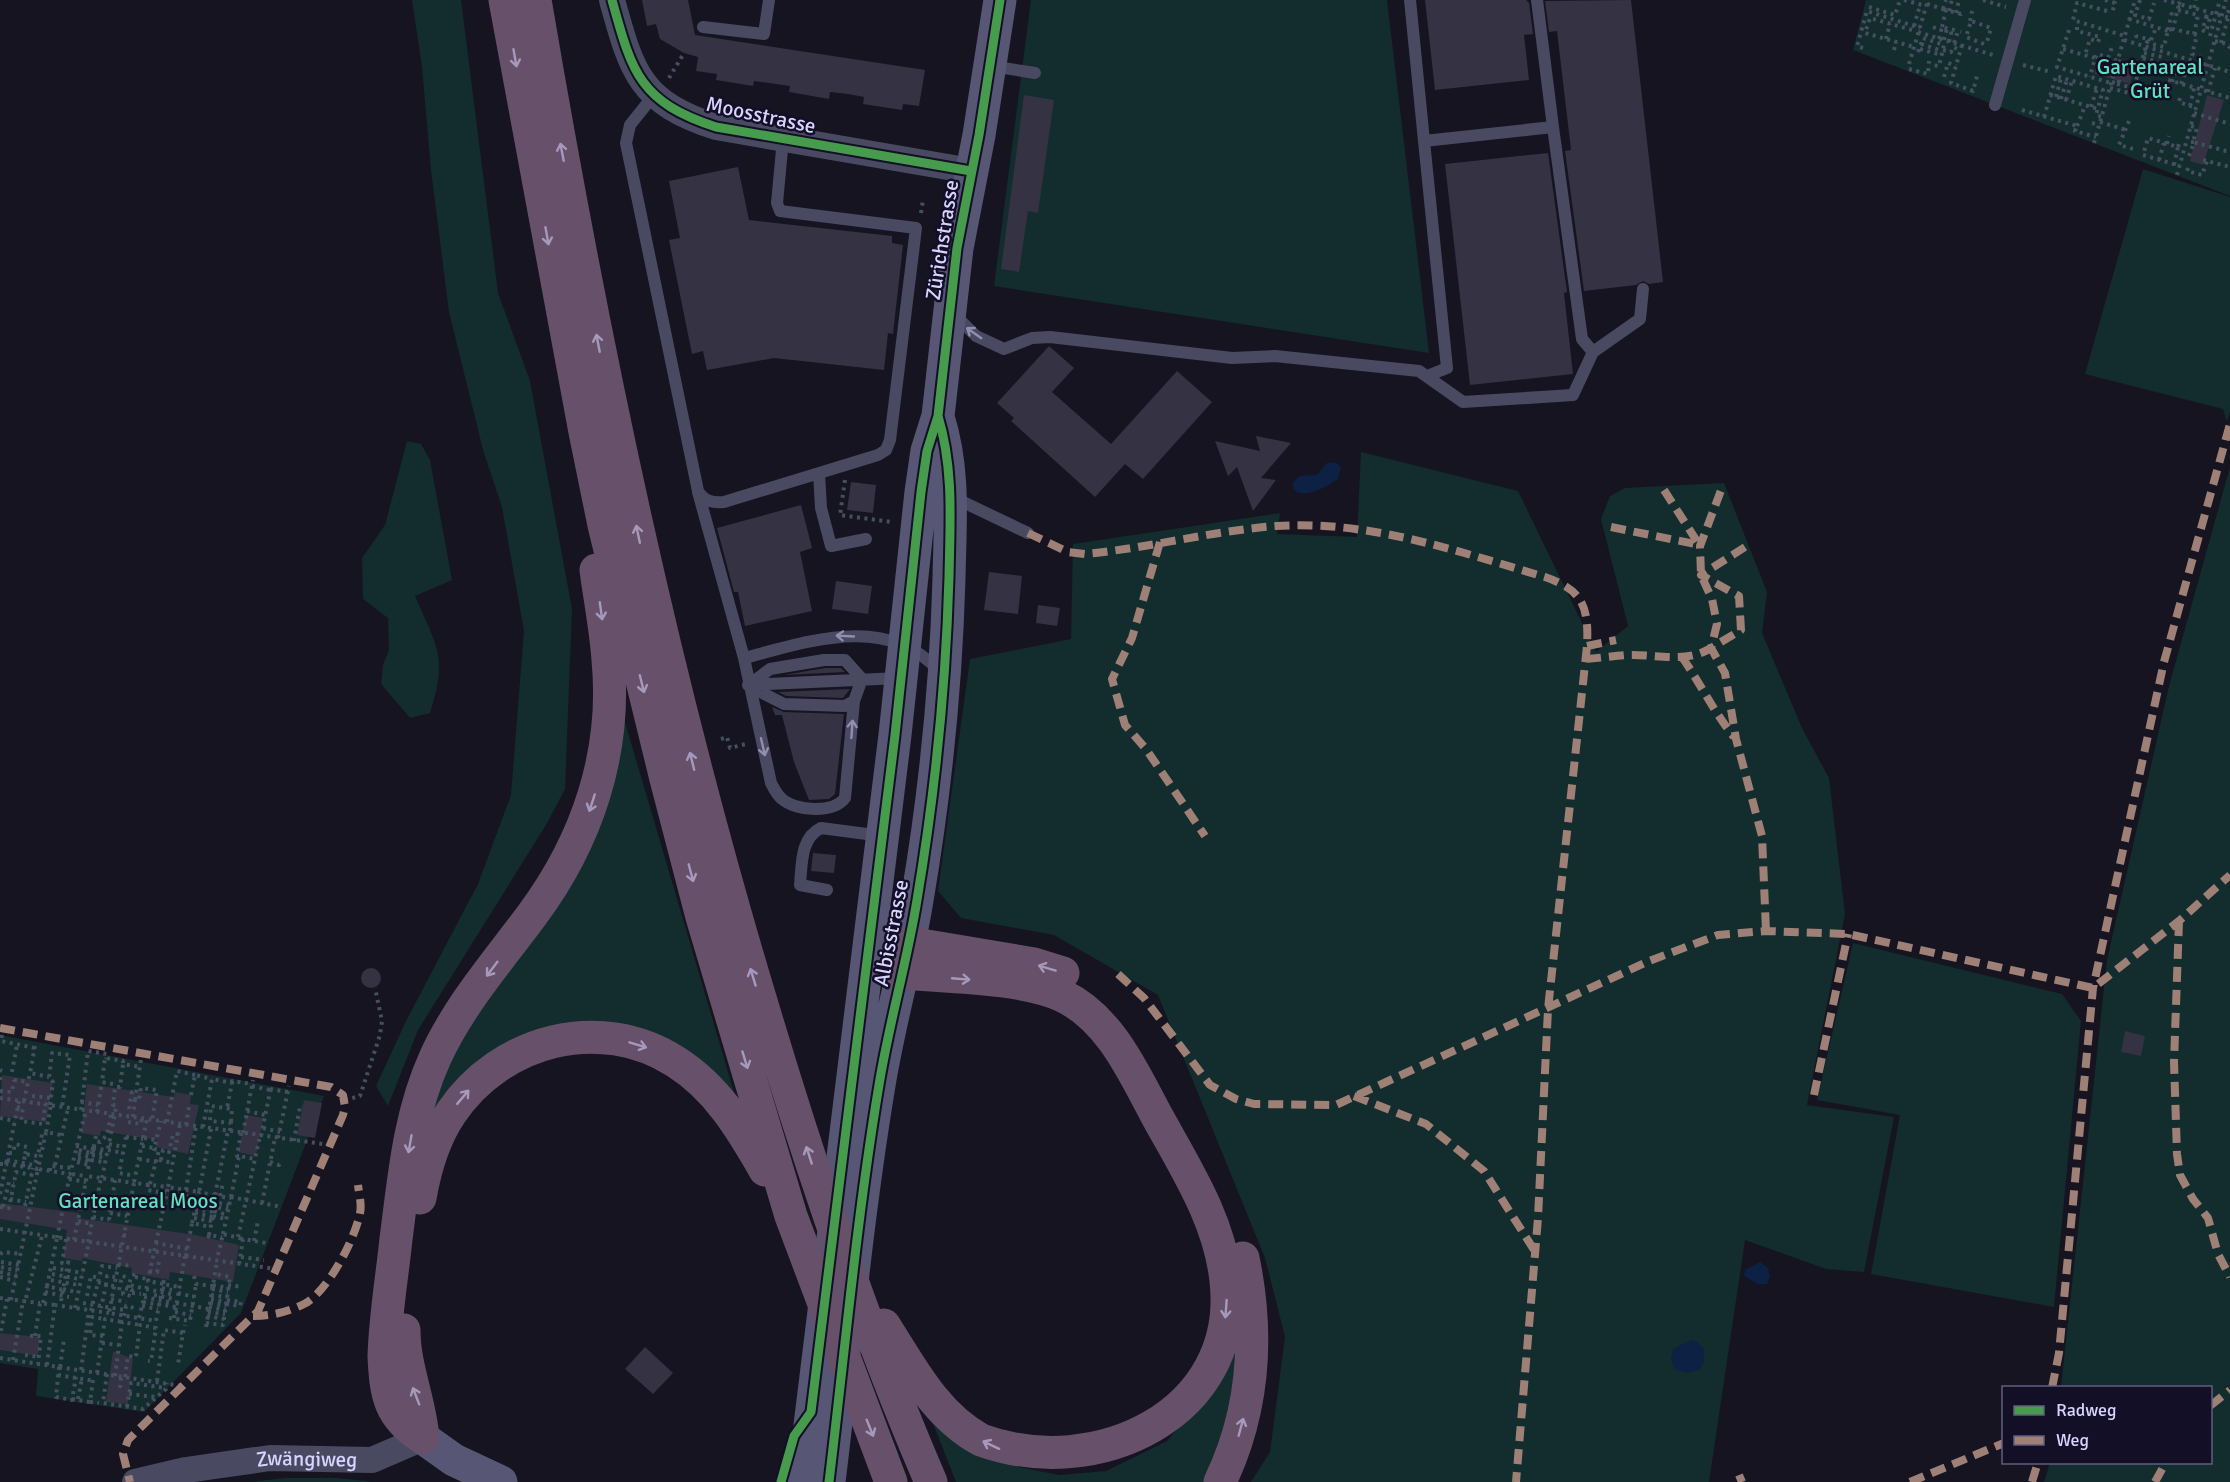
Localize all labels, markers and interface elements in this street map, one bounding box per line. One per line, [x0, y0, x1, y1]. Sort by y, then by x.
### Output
one-way arrow [510, 47, 521, 67]
park label: Gartenareal Grüt [2097, 54, 2203, 104]
street label: Moosstrasse [704, 91, 818, 139]
one-way arrow [556, 142, 567, 162]
street label: Zürichstrasse [920, 178, 964, 302]
one-way arrow [542, 225, 553, 245]
one-way arrow [967, 327, 983, 339]
one-way arrow [591, 334, 603, 353]
one-way arrow [632, 525, 644, 544]
one-way arrow [596, 600, 607, 620]
one-way arrow [836, 630, 855, 641]
one-way arrow [636, 675, 648, 694]
one-way arrow [846, 720, 857, 740]
one-way arrow [757, 737, 769, 756]
one-way arrow [686, 752, 698, 771]
one-way arrow [586, 793, 597, 812]
one-way arrow [685, 863, 697, 882]
street label: Albisstrasse [868, 877, 914, 989]
one-way arrow [485, 961, 498, 977]
one-way arrow [1038, 962, 1057, 973]
one-way arrow [747, 968, 758, 987]
one-way arrow [950, 974, 970, 985]
one-way arrow [628, 1040, 647, 1051]
one-way arrow [740, 1050, 751, 1069]
one-way arrow [456, 1089, 469, 1105]
one-way arrow [404, 1133, 415, 1153]
one-way arrow [803, 1147, 814, 1165]
park label: Gartenareal Moos [58, 1188, 218, 1214]
one-way arrow [1220, 1299, 1231, 1319]
legend [2002, 1386, 2212, 1464]
one-way arrow [410, 1387, 421, 1406]
text: Radweg [2056, 1399, 2117, 1421]
one-way arrow [865, 1418, 876, 1437]
one-way arrow [1236, 1418, 1247, 1437]
text: Weg [2056, 1429, 2089, 1451]
one-way arrow [982, 1438, 1000, 1450]
street label: Zwängiweg [254, 1445, 358, 1473]

